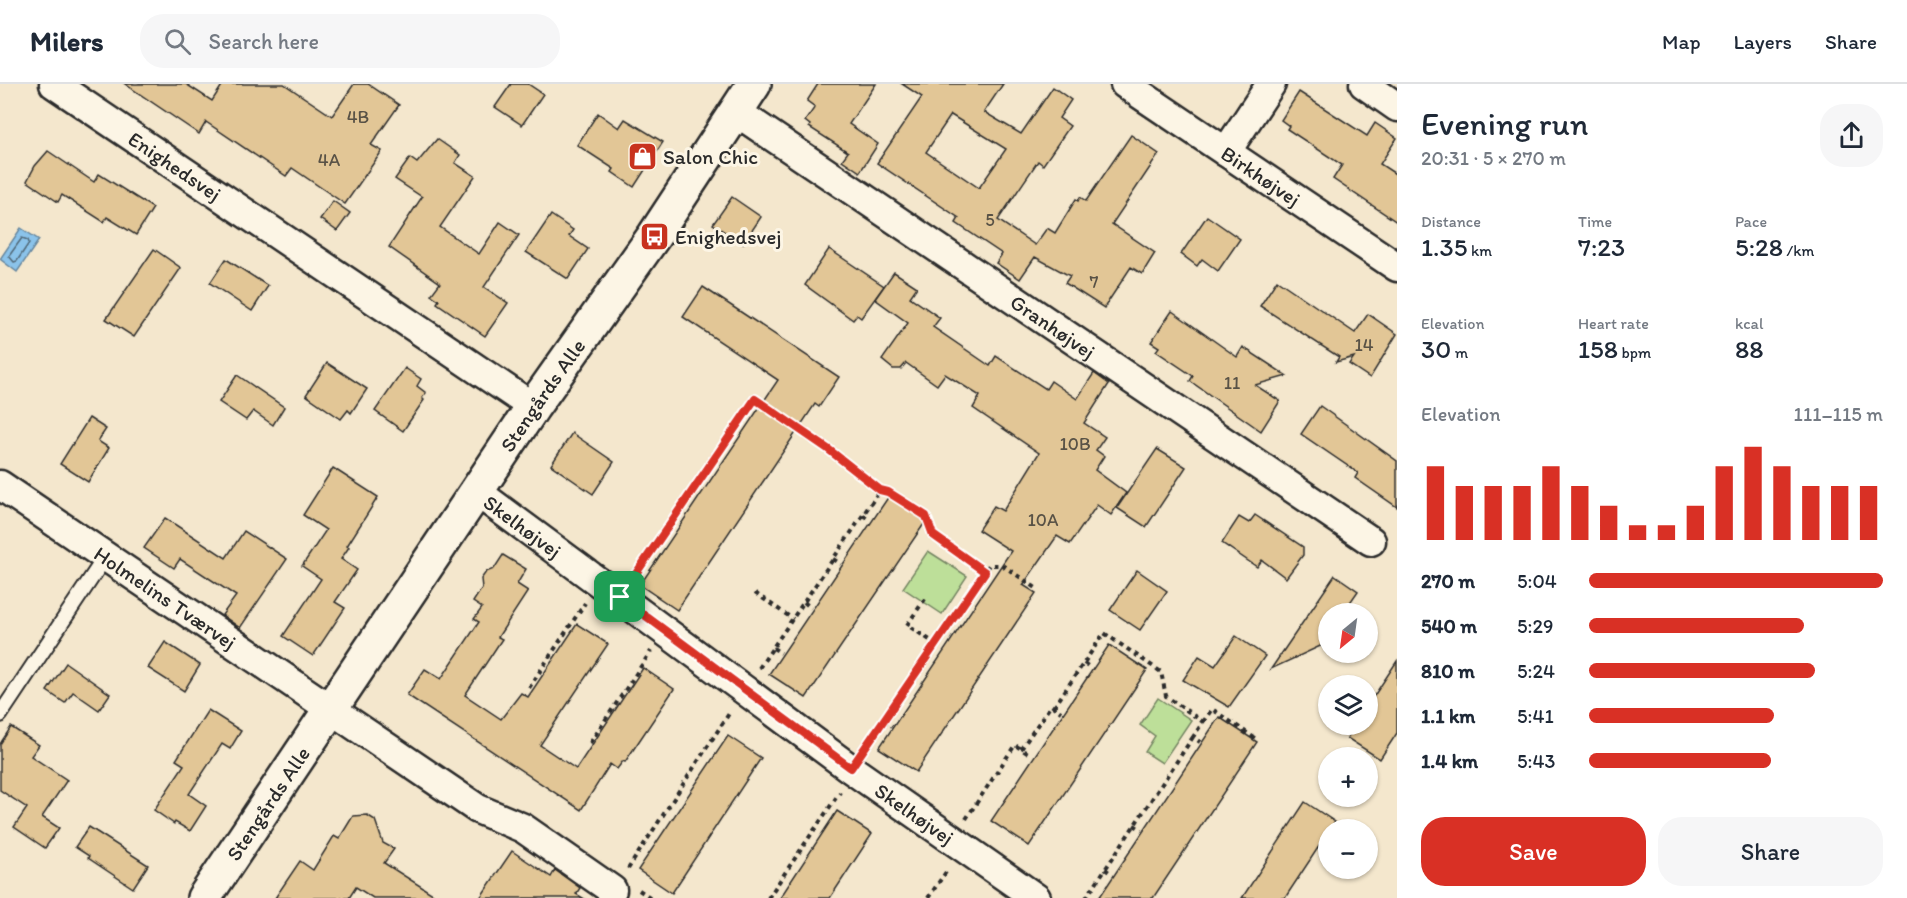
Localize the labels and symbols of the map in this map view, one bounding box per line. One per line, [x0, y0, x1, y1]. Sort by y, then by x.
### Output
house number: 4B [347, 106, 369, 128]
street label: Enighedsvej [124, 125, 226, 206]
shop icon: Salon Chic [626, 140, 658, 172]
street label: Birkhøjvej [1217, 140, 1305, 211]
place label: Salon Chic [663, 144, 758, 169]
house number: 4A [318, 149, 341, 171]
house number: 5 [985, 209, 995, 231]
bus stop icon: Enighedsvej [638, 220, 670, 252]
place label: Enighedsvej [675, 224, 782, 249]
house number: 7 [1090, 271, 1099, 293]
street label: Granhøjvej [1006, 289, 1100, 364]
street label: Stengårds Alle [494, 334, 590, 456]
house number: 14 [1354, 334, 1374, 356]
house number: 11 [1224, 372, 1240, 394]
house number: 10B [1059, 433, 1091, 455]
street label: Skelhøjvej [479, 489, 567, 563]
house number: 10A [1028, 509, 1059, 531]
street label: Holmelins Tværvej [90, 540, 241, 654]
pin [594, 571, 645, 622]
north arrow [1318, 603, 1378, 663]
street label: Stengårds Alle [220, 742, 315, 865]
street label: Skelhøjvej [870, 777, 959, 850]

